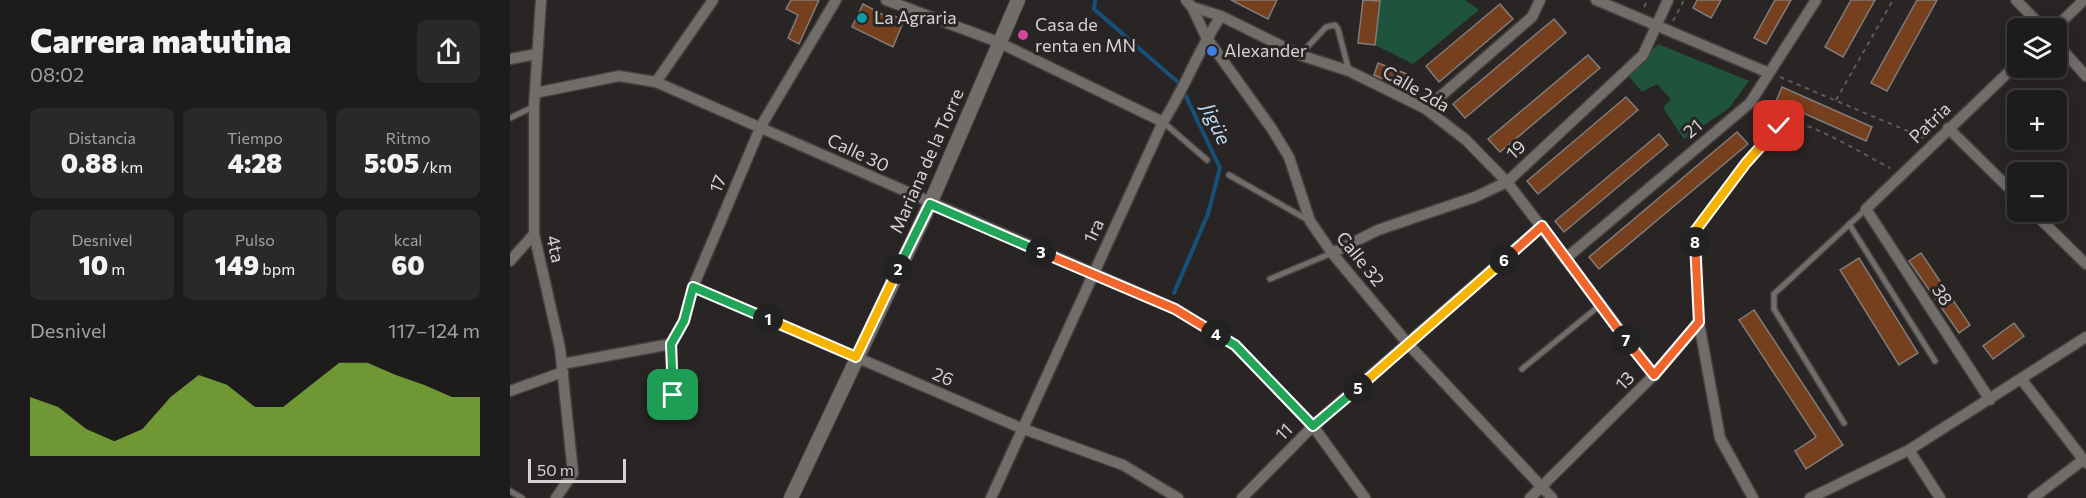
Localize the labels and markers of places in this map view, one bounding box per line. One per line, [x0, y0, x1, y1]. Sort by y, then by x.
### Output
place label: La Agraria [874, 6, 957, 28]
marker: La Agraria [855, 11, 869, 25]
place label: Casa de renta en MN [1035, 13, 1136, 56]
marker: Casa de renta en MN [1016, 28, 1030, 42]
place label: Alexander [1224, 39, 1307, 61]
marker: Alexander [1205, 44, 1219, 58]
pin [1753, 100, 1804, 151]
pin: 8 [1680, 227, 1710, 257]
pin: 3 [1026, 237, 1056, 267]
pin: 6 [1489, 245, 1519, 275]
pin: 2 [883, 254, 913, 284]
pin: 1 [753, 304, 783, 334]
pin: 4 [1201, 319, 1231, 349]
pin: 7 [1611, 325, 1641, 355]
pin [647, 369, 698, 420]
pin: 5 [1343, 373, 1373, 403]

